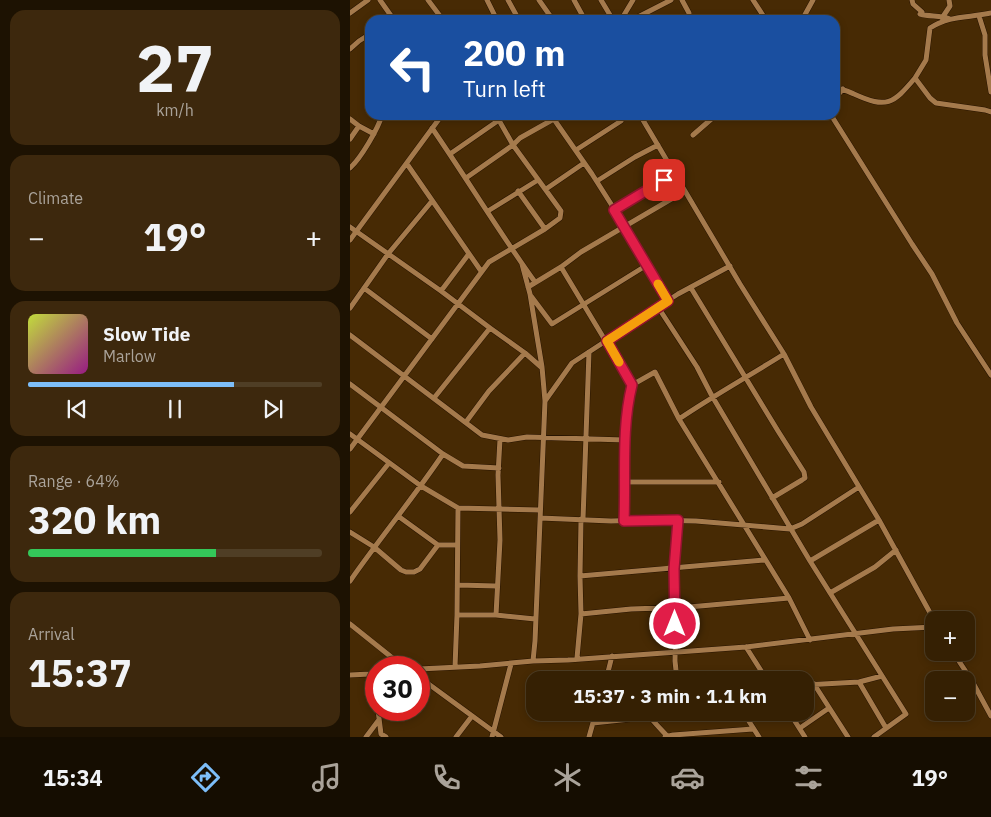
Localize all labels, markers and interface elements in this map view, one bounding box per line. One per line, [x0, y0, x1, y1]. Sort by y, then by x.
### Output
text: 27 [136, 25, 214, 110]
text: 200 m [463, 30, 566, 76]
icon: left [380, 35, 445, 100]
text: Turn left [463, 74, 546, 103]
text: km/h [156, 100, 194, 120]
pin [643, 159, 685, 201]
icon: arrive [650, 166, 678, 194]
text: Climate [28, 188, 83, 208]
text: 19° [143, 212, 207, 261]
text: − [28, 219, 45, 256]
text: + [305, 219, 322, 256]
text: Slow Tide [103, 322, 190, 346]
text: Marlow [103, 346, 156, 366]
icon: previous [63, 395, 91, 423]
icon: pause [161, 395, 189, 423]
icon: next [259, 395, 287, 423]
text: Range · 64% [28, 471, 120, 491]
text: 320 km [28, 495, 161, 544]
position arrow [648, 597, 700, 649]
map controls [925, 611, 975, 721]
button: + [925, 611, 975, 661]
text: Arrival [28, 624, 75, 644]
text: 15:37 [28, 648, 132, 697]
speed limit sign: 30 [365, 656, 430, 721]
button: − [925, 671, 975, 721]
text: 15:37 · 3 min · 1.1 km [573, 684, 767, 708]
icon: directions [188, 760, 223, 795]
icon: music [309, 760, 344, 795]
icon: phone [429, 760, 464, 795]
icon: climate [550, 760, 585, 795]
icon: car [670, 760, 705, 795]
icon: filters [791, 760, 826, 795]
text: 15:34 [43, 763, 103, 792]
text: 19° [911, 763, 948, 792]

